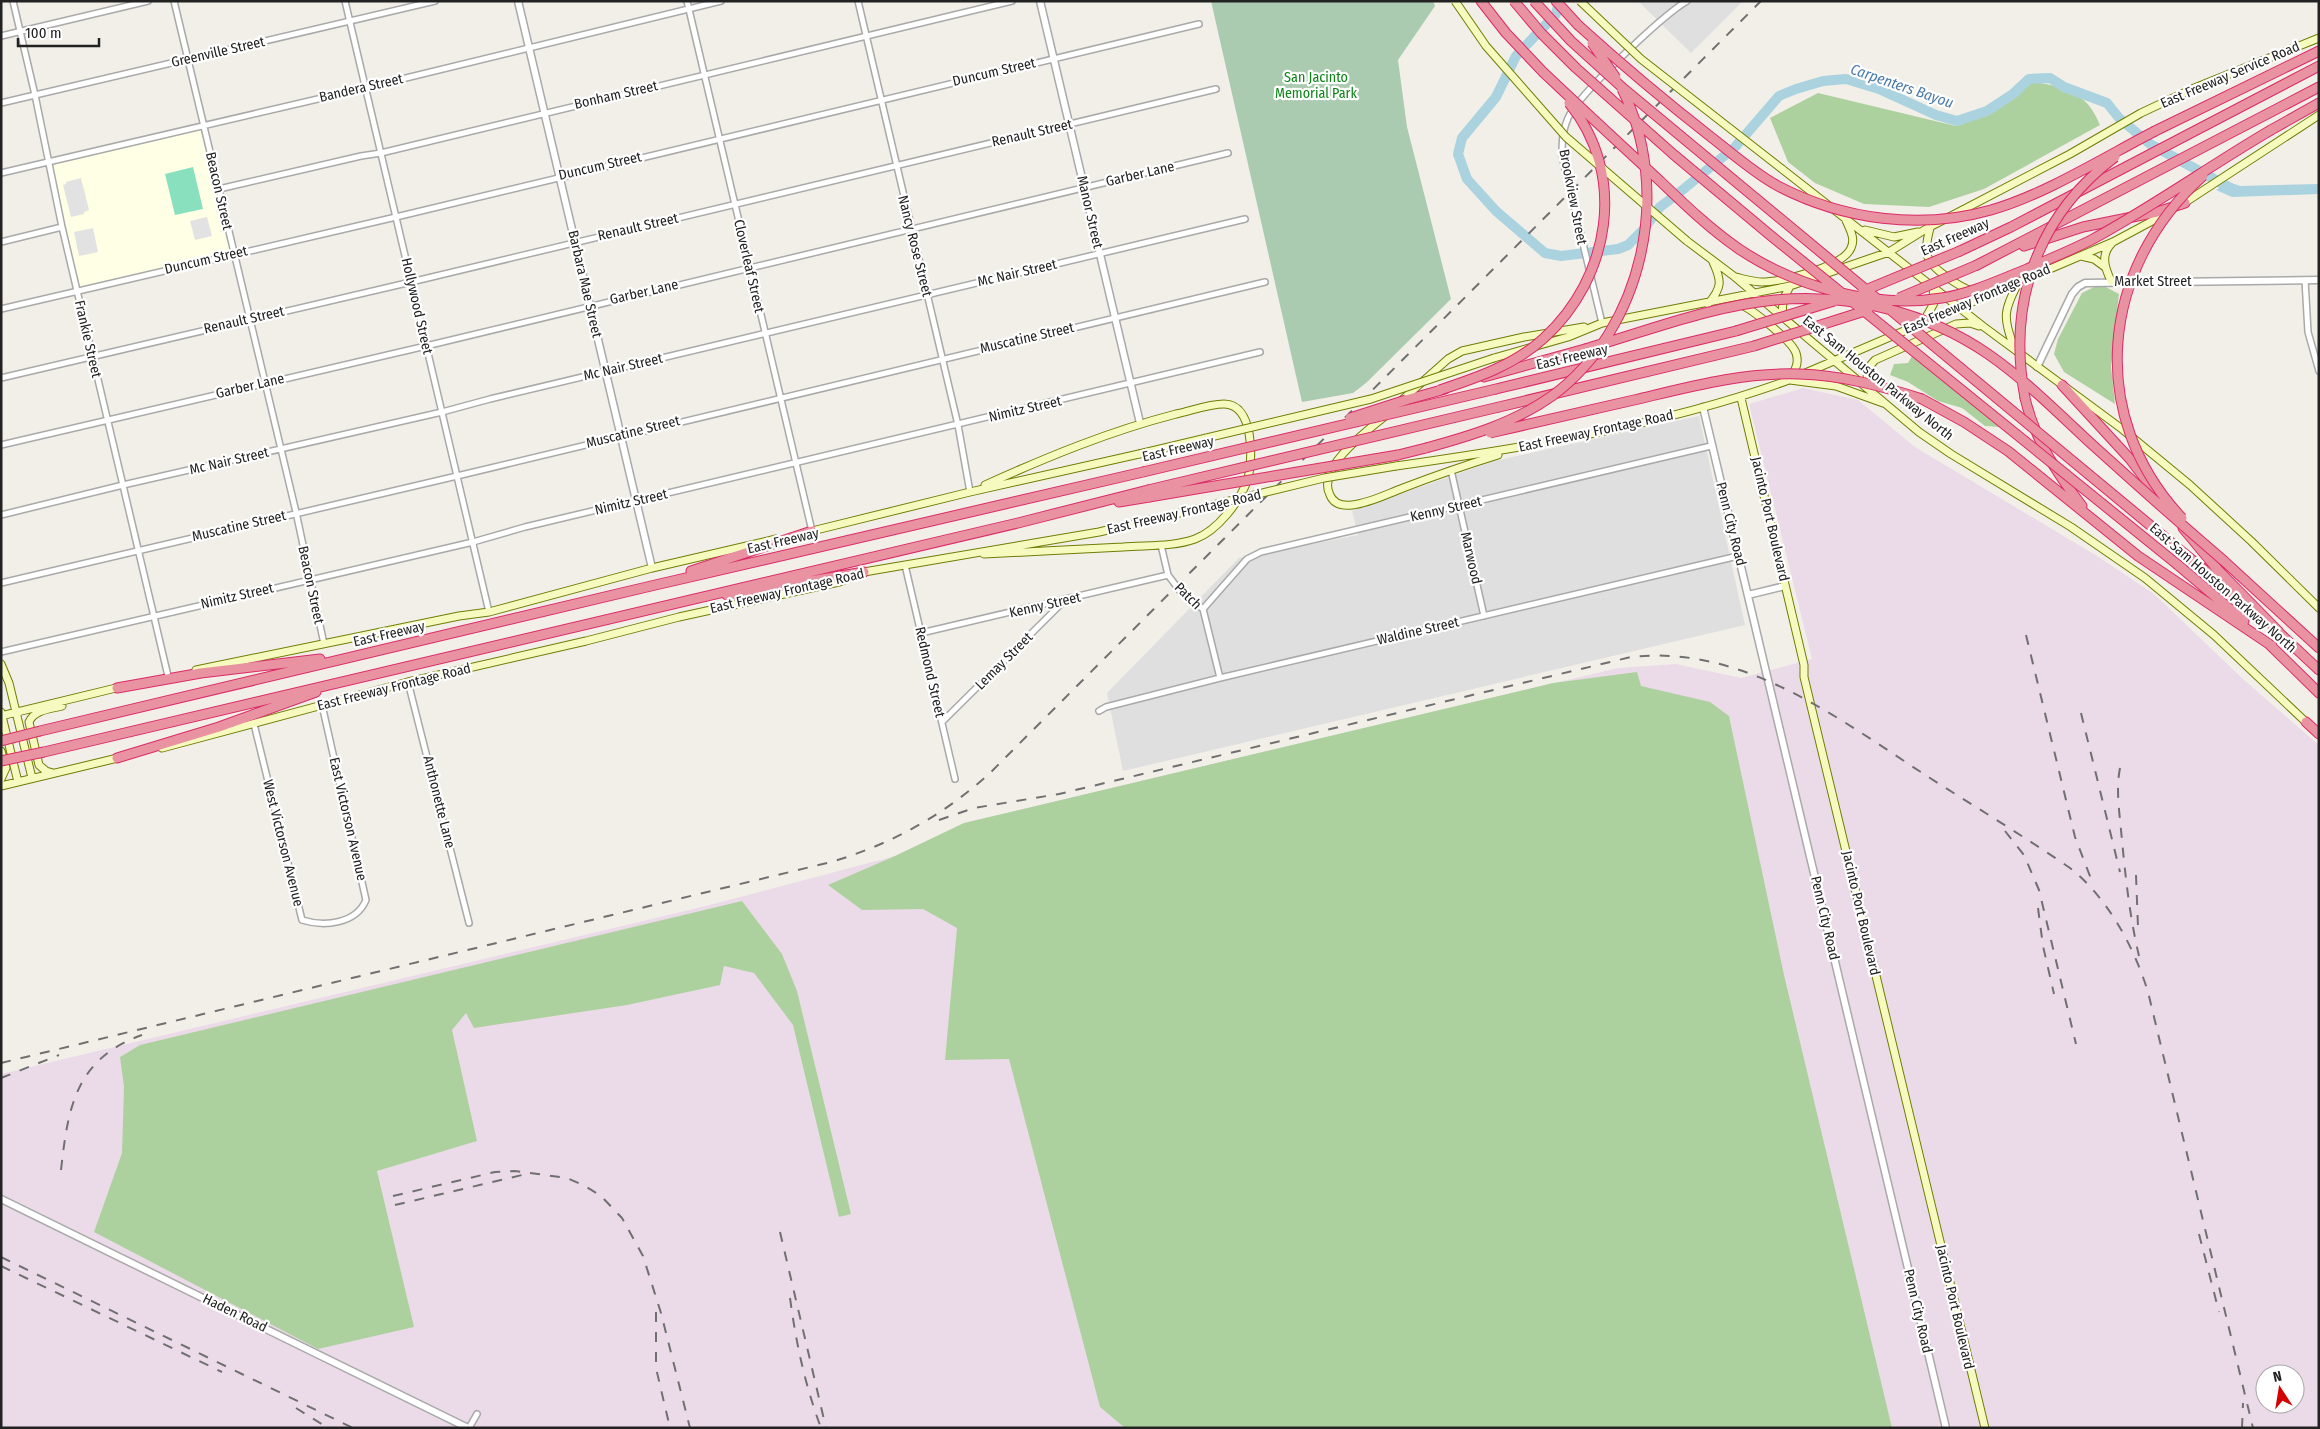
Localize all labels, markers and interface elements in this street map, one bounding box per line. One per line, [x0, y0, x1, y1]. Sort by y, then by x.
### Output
scale bar [18, 15, 99, 47]
text: 100 m [25, 24, 62, 42]
street label: Greenville Street [170, 33, 267, 71]
street label: East Freeway Service Road [2158, 38, 2302, 112]
street label: Duncum Street [951, 54, 1037, 90]
water label: Carpenters Bayou [1848, 60, 1956, 112]
park label: San Jacinto Memorial Park [1275, 69, 1357, 102]
street label: Bandera Street [318, 70, 405, 106]
street label: Bonham Street [573, 77, 660, 113]
street label: Renault Street [990, 115, 1074, 150]
street label: Duncum Street [557, 148, 643, 184]
street label: Brookview Street [1555, 148, 1591, 247]
street label: Beacon Street [202, 150, 236, 232]
street label: Garber Lane [1104, 158, 1176, 190]
street label: Manor Street [1073, 174, 1107, 250]
street label: Nancy Rose Street [894, 194, 936, 299]
street label: Renault Street [596, 209, 680, 244]
street label: East Freeway [1918, 214, 1992, 260]
street label: Cloverleaf Street [730, 218, 768, 315]
street label: Barbara Mae Street [564, 229, 606, 340]
street label: Duncum Street [163, 242, 249, 278]
street label: Hollywood Street [398, 256, 436, 356]
street label: Mc Nair Street [976, 256, 1059, 290]
street label: East Freeway Frontage Road [1901, 260, 2053, 338]
street label: Market Street [2114, 273, 2192, 290]
street label: Garber Lane [608, 276, 680, 308]
street label: Frankie Street [71, 299, 105, 380]
street label: Renault Street [202, 302, 286, 337]
street label: East Sam Houston Parkway North [1799, 312, 1957, 444]
street label: Muscatine Street [978, 319, 1076, 357]
street label: East Freeway [1535, 340, 1610, 373]
street label: Mc Nair Street [582, 350, 665, 384]
street label: Garber Lane [214, 370, 286, 402]
street label: Nimitz Street [987, 392, 1063, 426]
street label: East Freeway Frontage Road [1517, 406, 1675, 456]
street label: Muscatine Street [584, 412, 682, 452]
street label: East Freeway [1141, 432, 1216, 465]
street label: Mc Nair Street [188, 444, 271, 478]
street label: Jacinto Port Boulevard [1747, 455, 1793, 583]
street label: Penn City Road [1712, 480, 1750, 568]
street label: Nimitz Street [593, 485, 669, 519]
street label: East Freeway Frontage Road [1105, 486, 1263, 538]
street label: Kenny Street [1409, 492, 1484, 525]
street label: Muscatine Street [190, 507, 288, 545]
street label: East Sam Houston Parkway North [2146, 520, 2300, 656]
street label: East Freeway [746, 524, 821, 557]
street label: Marwood [1457, 530, 1485, 586]
street label: Beacon Street [294, 544, 328, 626]
street label: East Freeway Frontage Road [708, 565, 866, 617]
street label: Nimitz Street [199, 579, 275, 613]
street label: Patch [1171, 579, 1205, 613]
street label: Kenny Street [1008, 588, 1083, 621]
street label: Waldine Street [1375, 613, 1461, 649]
street label: East Freeway [352, 617, 427, 650]
street label: Redmond Street [911, 625, 949, 719]
street label: Lemay Street [972, 628, 1037, 693]
street label: East Freeway Frontage Road [315, 660, 473, 714]
street label: Anthonette Lane [419, 754, 459, 850]
street label: East Victorson Avenue [326, 756, 370, 882]
street label: West Victorson Avenue [259, 778, 307, 908]
street label: Jacinto Port Boulevard [1838, 849, 1884, 977]
street label: Penn City Road [1807, 874, 1843, 962]
street label: Jacinto Port Boulevard [1932, 1243, 1978, 1371]
street label: Penn City Road [1900, 1267, 1936, 1355]
street label: Haden Road [200, 1290, 270, 1336]
north arrow [2255, 1364, 2305, 1414]
text: N [2272, 1368, 2283, 1386]

